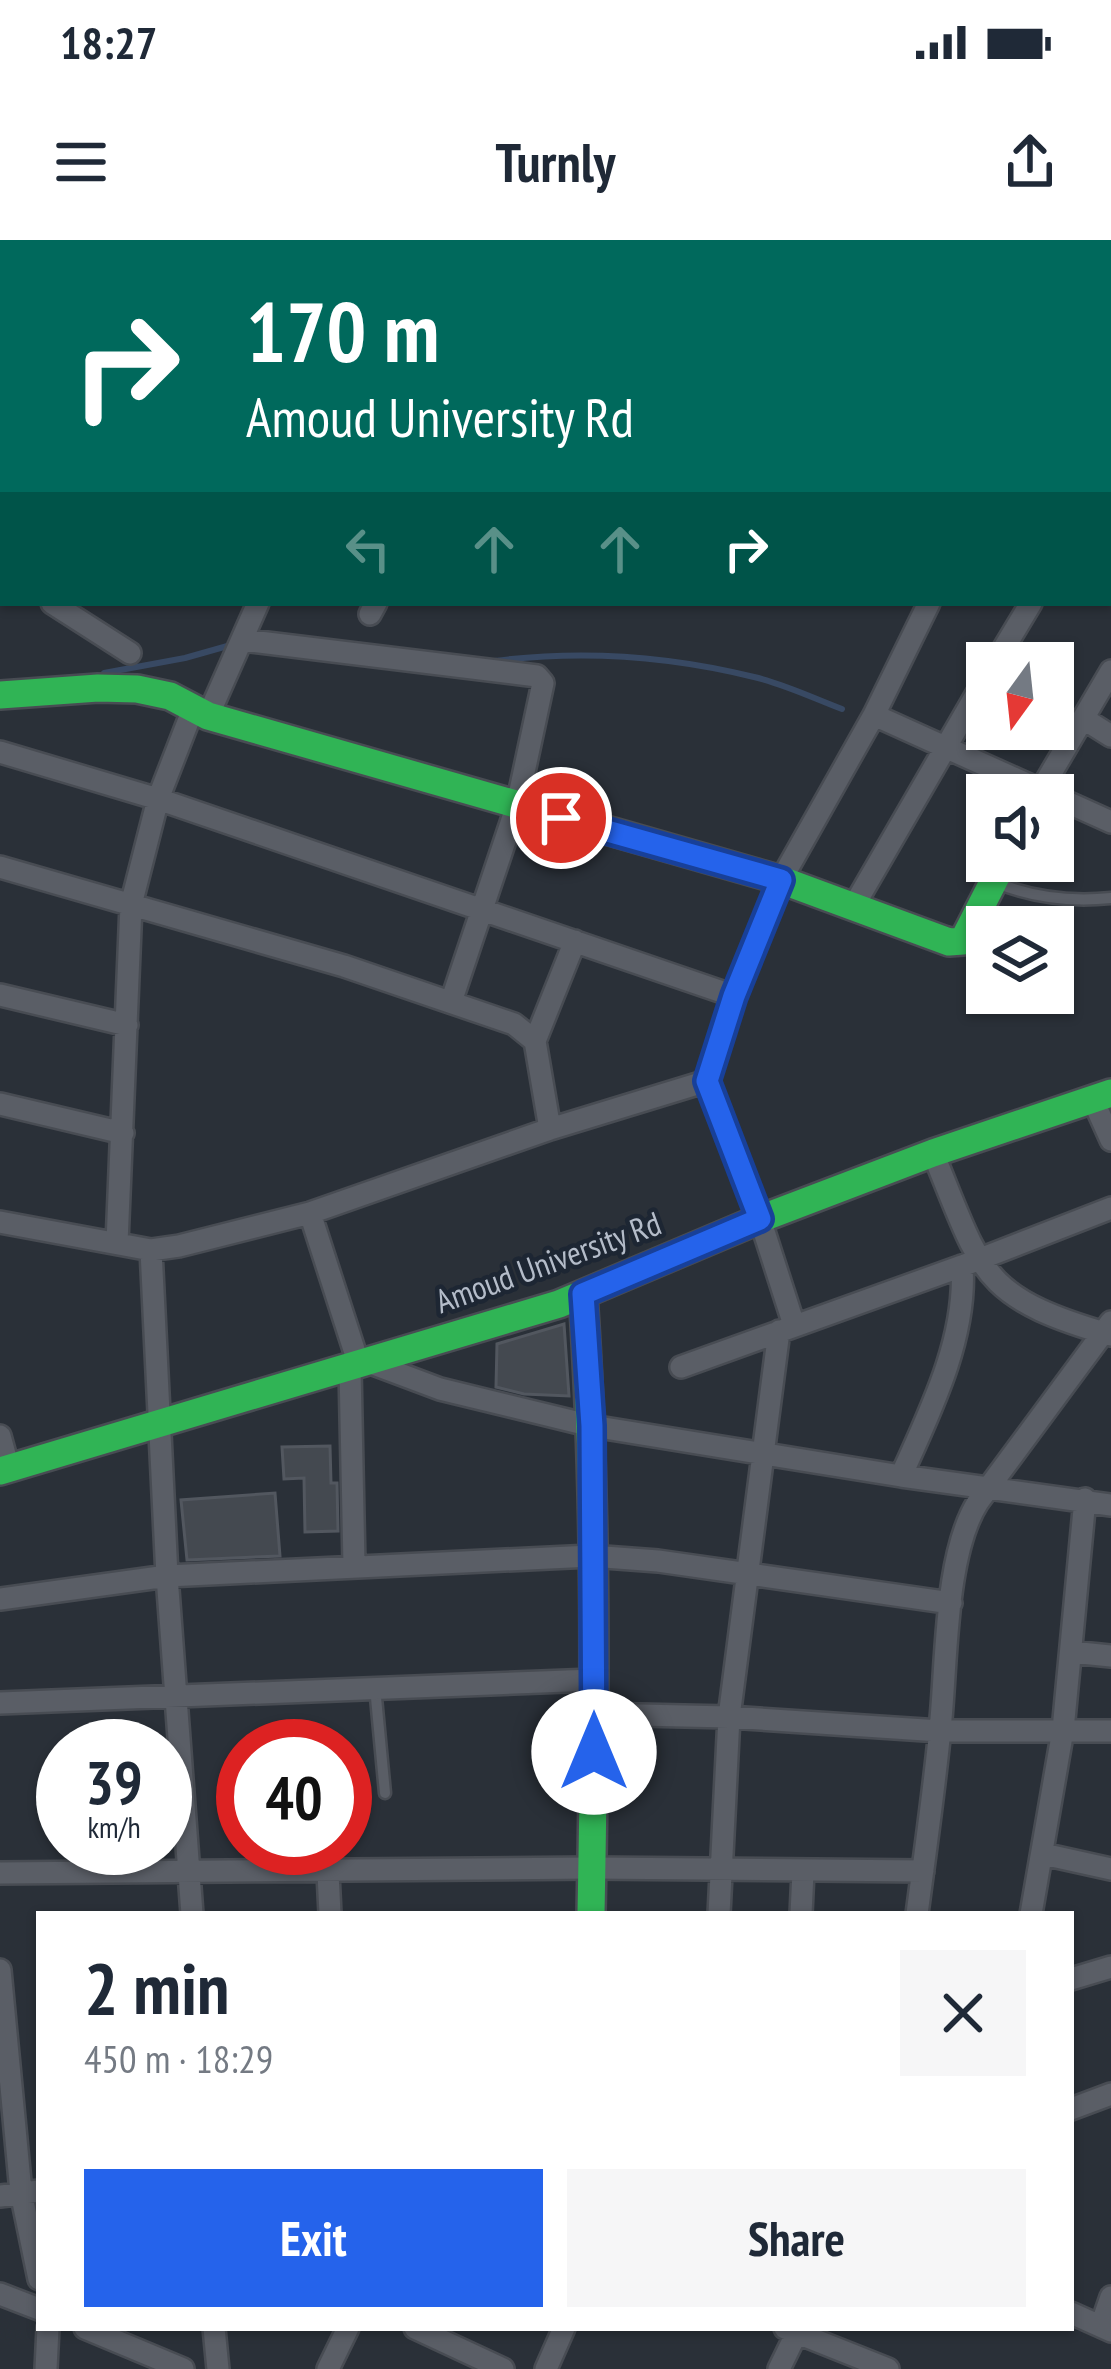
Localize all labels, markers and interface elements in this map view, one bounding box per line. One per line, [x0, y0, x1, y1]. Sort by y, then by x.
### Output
text: 18:27 [60, 13, 157, 71]
text: Turnly [496, 127, 615, 197]
icon: menu [48, 129, 114, 195]
icon: share [997, 129, 1063, 195]
text: 170 m [246, 276, 439, 385]
icon: right [48, 288, 204, 444]
text: Amoud University Rd [246, 382, 634, 452]
icon: left [335, 516, 401, 582]
icon: ahead [461, 516, 527, 582]
icon: ahead [587, 516, 653, 582]
icon: right [713, 516, 779, 582]
north arrow [966, 642, 1074, 750]
map controls [966, 642, 1074, 1014]
pin [510, 767, 612, 869]
button: sound [966, 774, 1074, 882]
icon: arrive [528, 785, 594, 851]
button: layers [966, 906, 1074, 1014]
street label: Amoud University Rd [429, 1201, 667, 1322]
position arrow [531, 1689, 657, 1815]
speed limit sign: 40 [216, 1719, 372, 1875]
text: 39 [85, 1743, 143, 1821]
text: km/h [87, 1807, 141, 1846]
text: 2 min [84, 1941, 229, 2034]
button: close [900, 1950, 1026, 2076]
text: 450 m · 18:29 [84, 2033, 273, 2084]
button: Exit [84, 2169, 543, 2307]
button: Share [567, 2169, 1026, 2307]

